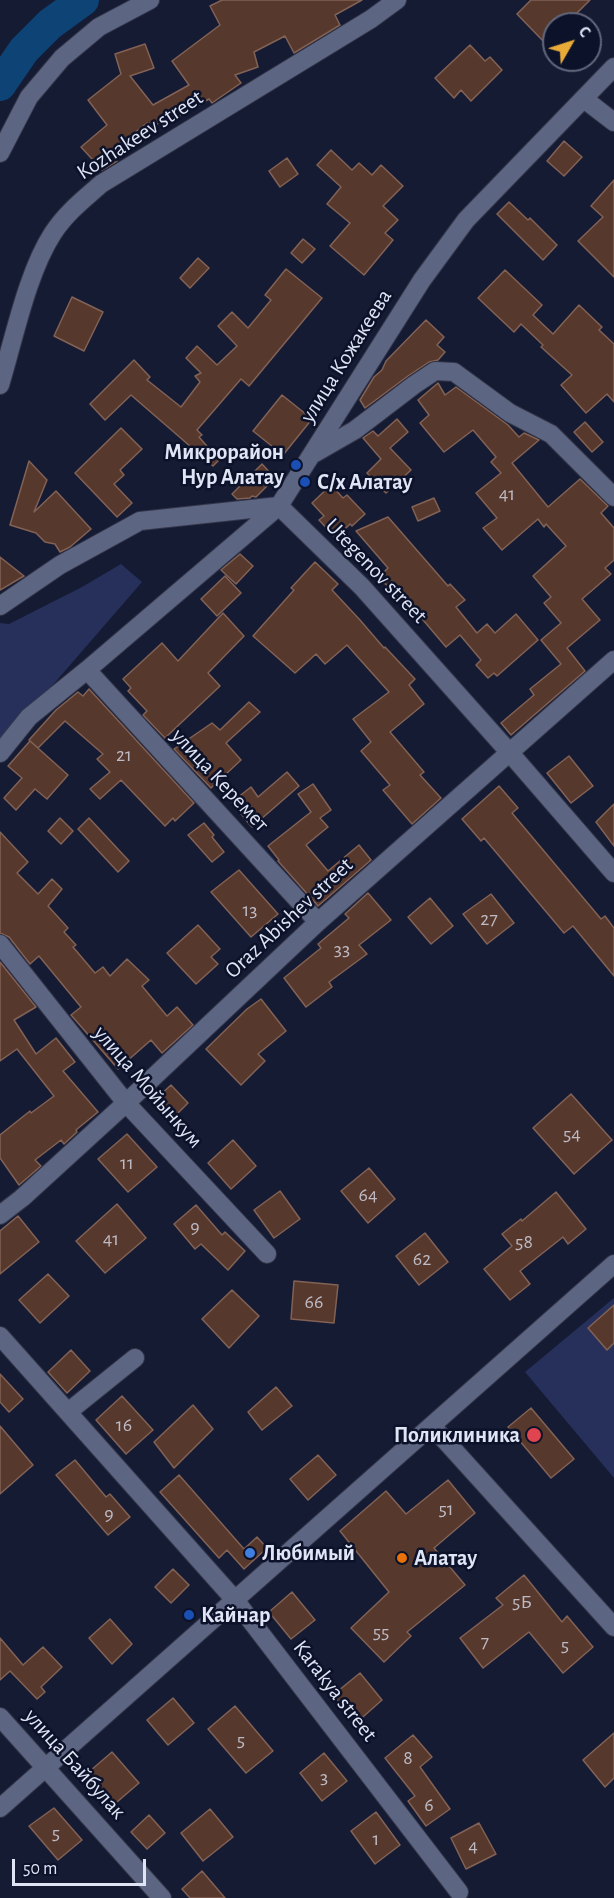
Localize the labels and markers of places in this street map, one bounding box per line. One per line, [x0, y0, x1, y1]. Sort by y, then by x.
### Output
place label: Микрорайон Нур Алатау [164, 439, 284, 490]
marker: Микрорайон Нур Алатау [289, 458, 303, 472]
place label: С/х Алатау [317, 469, 412, 495]
marker: С/х Алатау [298, 475, 312, 489]
place label: Поликлиника [394, 1422, 520, 1448]
marker: Поликлиника [525, 1426, 543, 1444]
place label: Любимый [262, 1540, 355, 1566]
place label: Алатау [414, 1545, 477, 1571]
marker: Любимый [243, 1546, 257, 1560]
marker: Алатау [395, 1551, 409, 1565]
place label: Кайнар [201, 1602, 271, 1628]
marker: Кайнар [182, 1608, 196, 1622]

